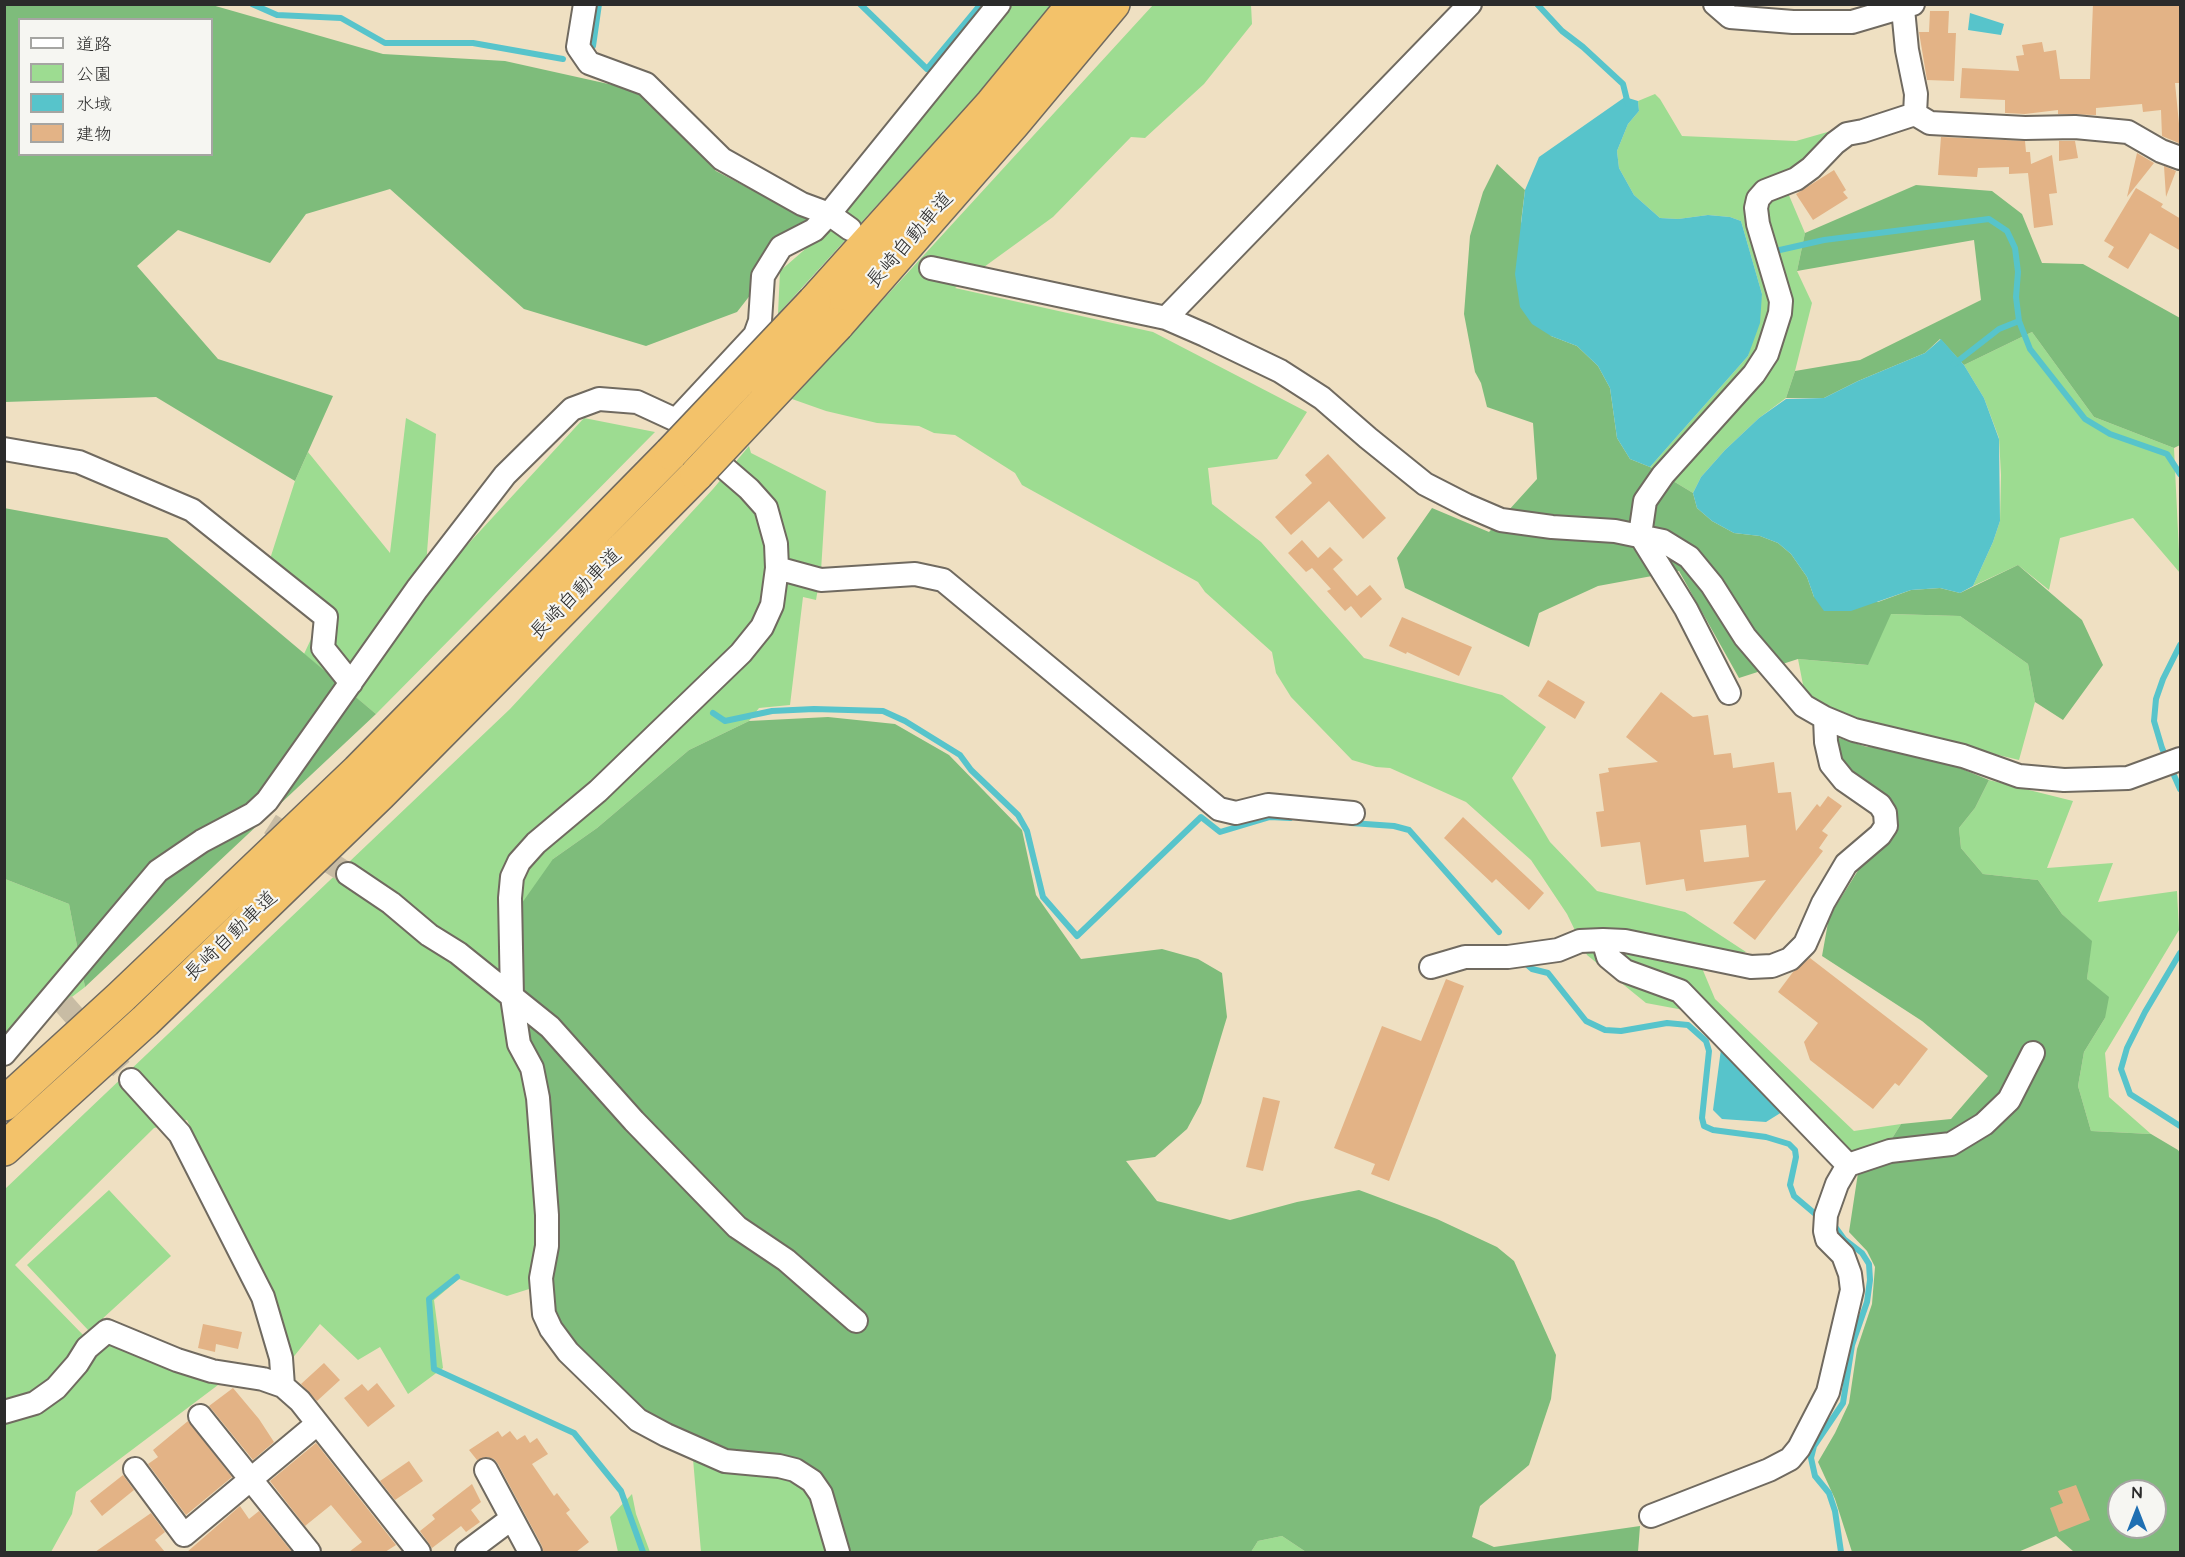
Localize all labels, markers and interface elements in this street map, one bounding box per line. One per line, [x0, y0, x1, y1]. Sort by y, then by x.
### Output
legend [18, 18, 213, 156]
text: 道路 [76, 32, 112, 57]
text: 公園 [76, 62, 112, 87]
text: 水域 [76, 92, 112, 117]
text: 建物 [76, 122, 112, 147]
street label: 長崎自動車道 [863, 188, 959, 294]
street label: 長崎自動車道 [526, 544, 628, 646]
street label: 長崎自動車道 [181, 887, 283, 987]
north arrow [2107, 1479, 2167, 1539]
text: N [2132, 1482, 2142, 1504]

